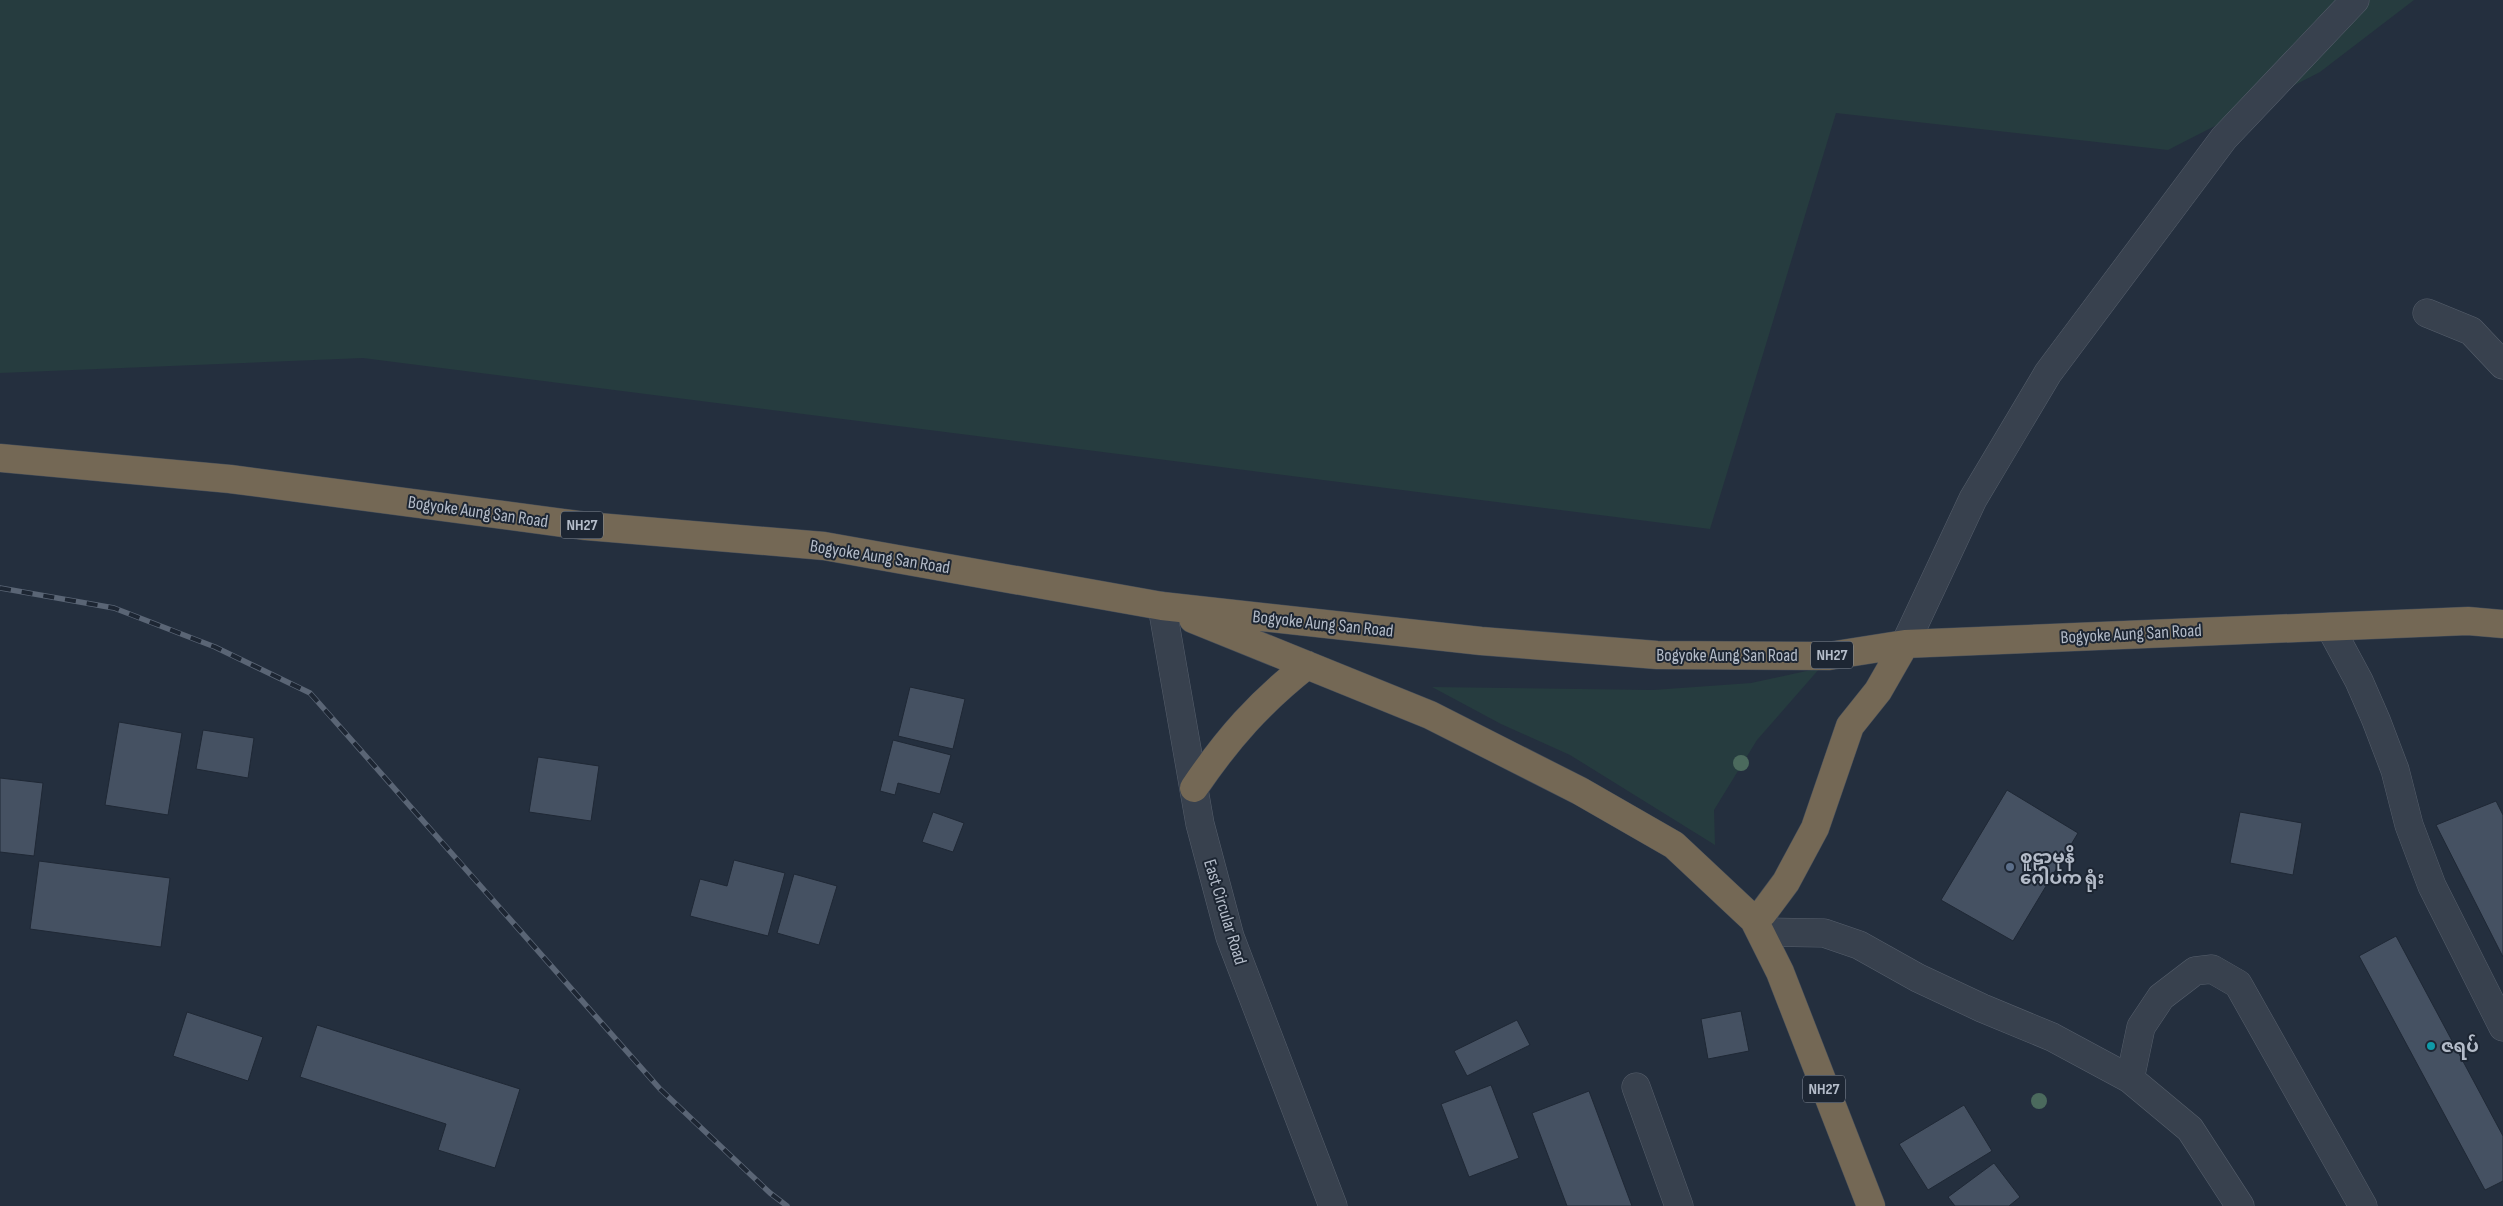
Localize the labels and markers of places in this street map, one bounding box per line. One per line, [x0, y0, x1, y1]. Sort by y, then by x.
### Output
place label: စူဠာမုနိ ဂေါပက ရုံး [2020, 845, 2104, 892]
marker: စူဠာမုနိ ဂေါပက ရုံး [2004, 861, 2016, 873]
place label: ဇရပ် [2441, 1034, 2479, 1060]
marker: ဇရပ် [2425, 1040, 2437, 1052]

